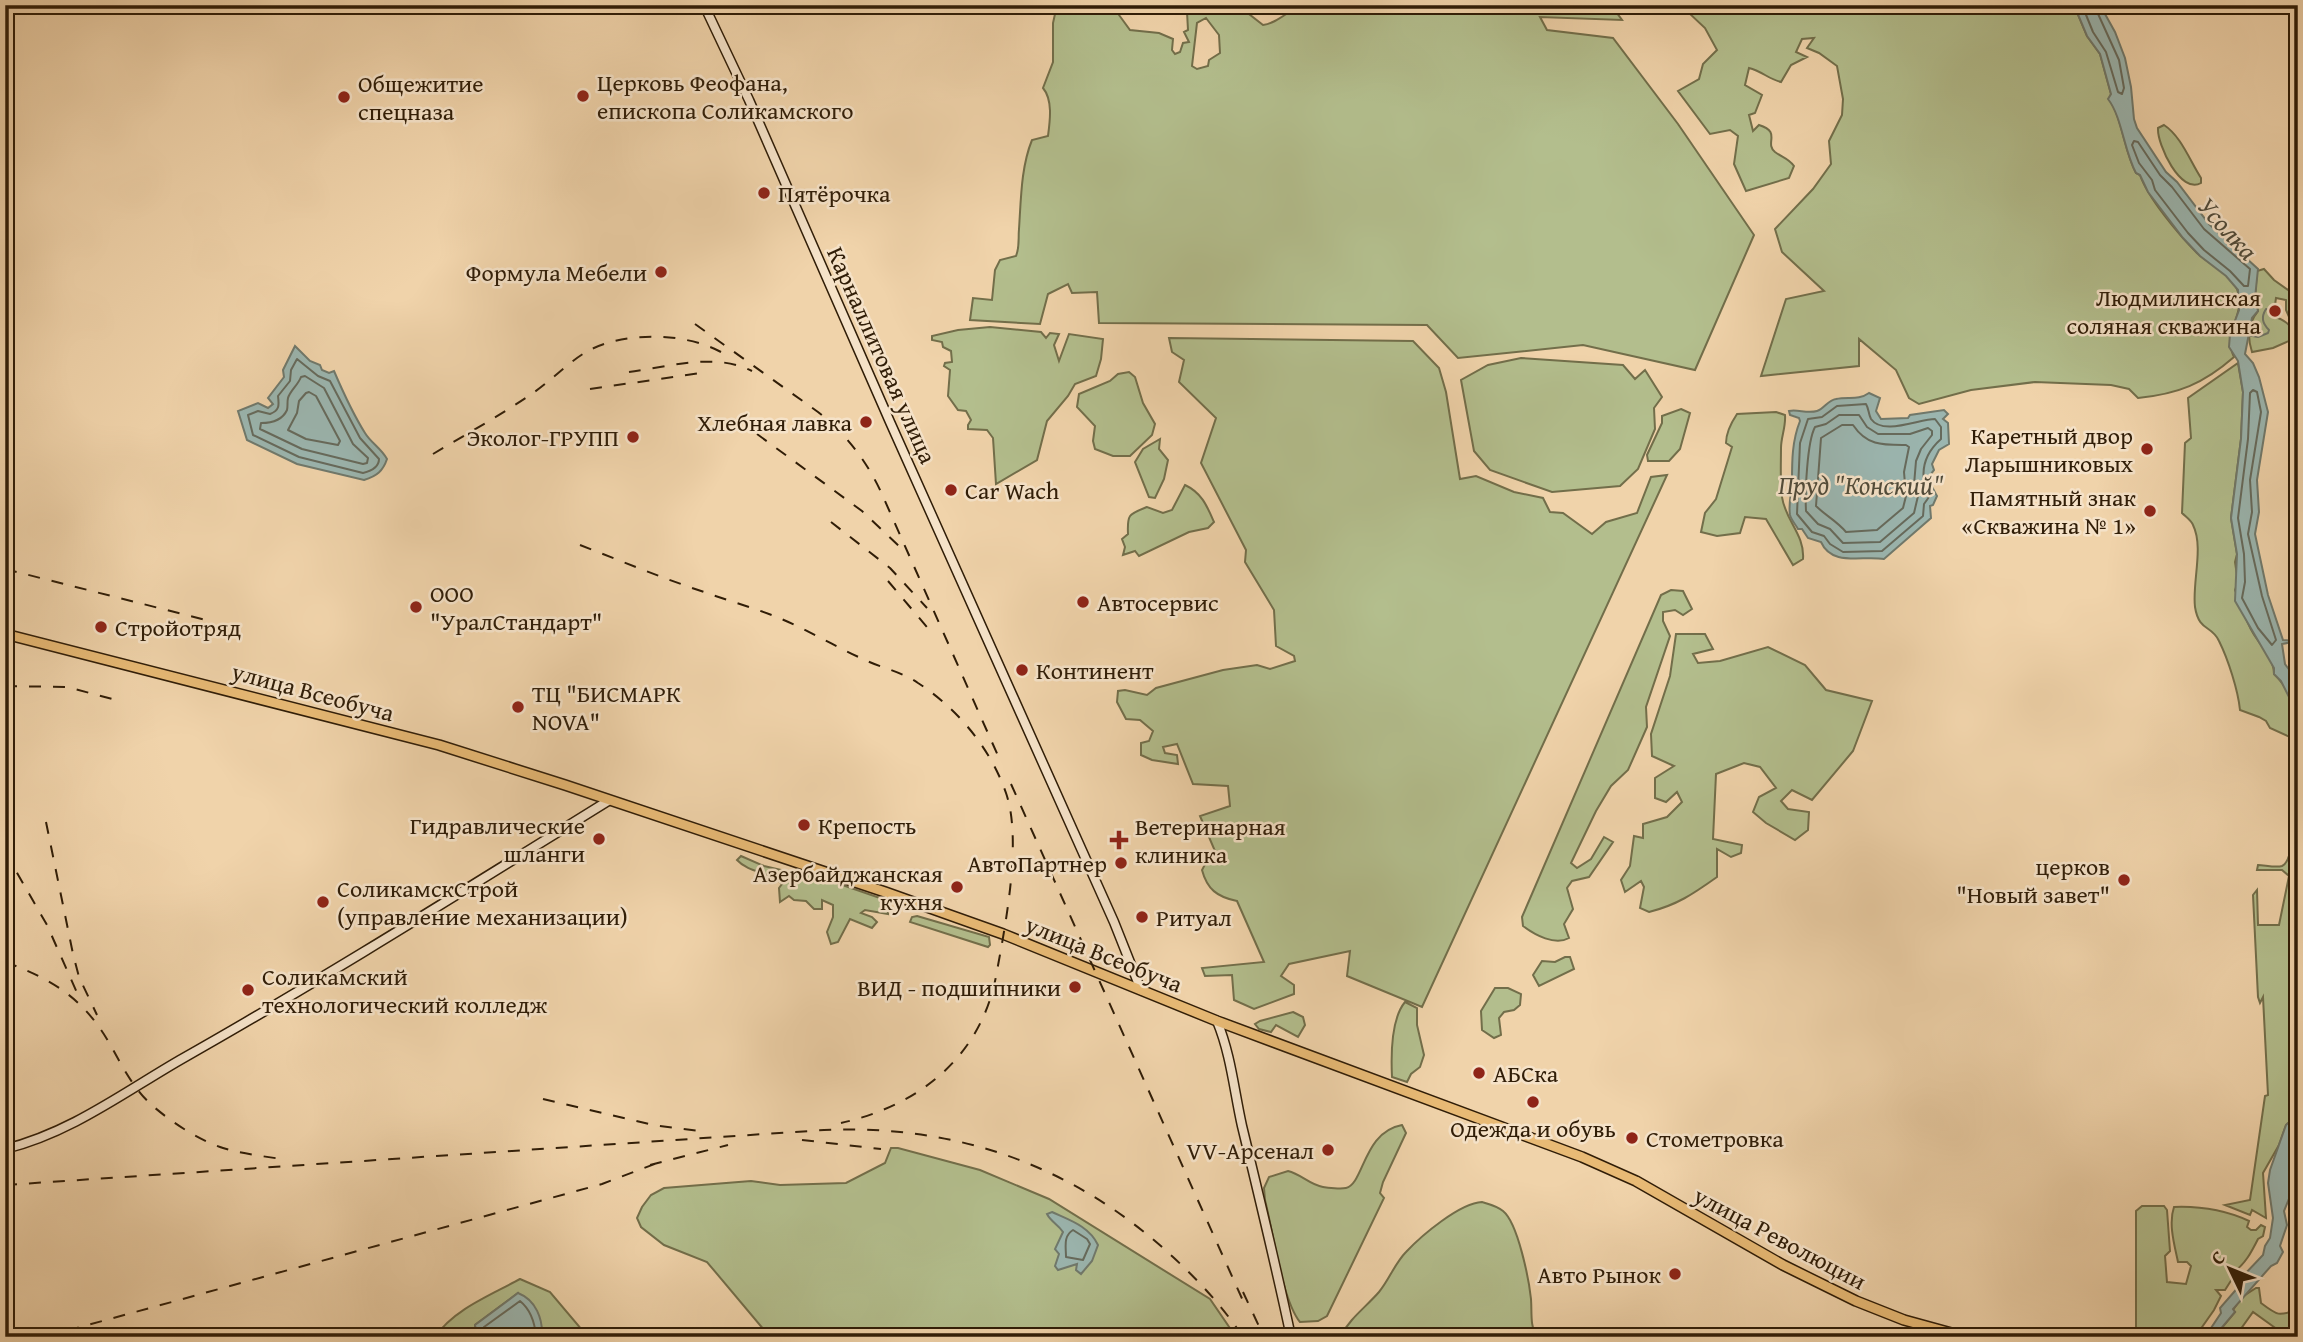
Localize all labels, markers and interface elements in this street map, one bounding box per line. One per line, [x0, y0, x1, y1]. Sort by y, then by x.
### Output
place label: Церковь Феофана, епископа Соликамского [597, 65, 854, 128]
place label: Общежитие спецназа [358, 66, 484, 129]
marker: Церковь Феофана, епископа Соликамского [575, 88, 591, 104]
marker: Общежитие спецназа [336, 89, 352, 105]
place label: Пятёрочка [778, 176, 891, 211]
marker: Пятёрочка [756, 185, 772, 201]
water label: Усолка [2189, 187, 2267, 269]
street label: Карналлитовая улица [818, 241, 946, 470]
place label: Формула Мебели [466, 255, 647, 290]
marker: Формула Мебели [653, 264, 669, 280]
place label: Людмилинская соляная скважина [2066, 280, 2262, 343]
marker: Людмилинская соляная скважина [2267, 303, 2283, 319]
place label: Хлебная лавка [697, 405, 853, 440]
marker: Хлебная лавка [858, 414, 874, 430]
place label: Каретный двор Ларышниковых [1965, 418, 2134, 481]
place label: Эколог-ГРУПП [467, 420, 619, 455]
marker: Эколог-ГРУПП [625, 429, 641, 445]
marker: Каретный двор Ларышниковых [2139, 441, 2155, 457]
water label: Пруд "Конский" [1778, 465, 1944, 504]
place label: Car Wach [965, 473, 1060, 508]
place label: Памятный знак «Скважина № 1» [1962, 480, 2136, 543]
marker: Car Wach [943, 482, 959, 498]
marker: Памятный знак «Скважина № 1» [2142, 503, 2158, 519]
place label: ООО "УралСтандарт" [430, 576, 602, 639]
place label: Автосервис [1097, 585, 1219, 620]
marker: Автосервис [1075, 594, 1091, 610]
marker: ООО "УралСтандарт" [408, 599, 424, 615]
place label: Стройотряд [115, 610, 241, 645]
marker: Стройотряд [93, 619, 109, 635]
street label: улица Всеобуча [227, 653, 399, 731]
place label: Континент [1036, 653, 1154, 688]
marker: Континент [1014, 662, 1030, 678]
place label: ТЦ "БИСМАРК NOVA" [532, 676, 681, 739]
marker: ТЦ "БИСМАРК NOVA" [510, 699, 526, 715]
place label: Гидравлические шланги [410, 808, 585, 871]
place label: Крепость [818, 808, 916, 843]
place label: Ветеринарная клиника [1135, 809, 1286, 872]
marker: Крепость [796, 817, 812, 833]
marker: Ветеринарная клиника [1109, 830, 1129, 850]
marker: Гидравлические шланги [591, 831, 607, 847]
place label: АвтоПартнер [967, 846, 1107, 881]
place label: церков "Новый завет" [1956, 849, 2110, 912]
marker: АвтоПартнер [1113, 855, 1129, 871]
place label: Азербайджанская кухня [753, 856, 943, 919]
place label: СоликамскСтрой (управление механизации) [337, 871, 628, 934]
marker: церков "Новый завет" [2116, 872, 2132, 888]
marker: Азербайджанская кухня [949, 879, 965, 895]
marker: СоликамскСтрой (управление механизации) [315, 894, 331, 910]
place label: Ритуал [1156, 900, 1232, 935]
street label: улица Всеобуча [1019, 906, 1188, 1002]
marker: Ритуал [1134, 909, 1150, 925]
place label: Соликамский технологический колледж [262, 959, 548, 1022]
place label: ВИД - подшипники [857, 970, 1061, 1005]
marker: ВИД - подшипники [1067, 979, 1083, 995]
marker: Соликамский технологический колледж [240, 982, 256, 998]
place label: АБСка [1493, 1056, 1559, 1091]
marker: АБСка [1471, 1065, 1487, 1081]
marker: Одежда и обувь [1525, 1094, 1541, 1110]
place label: Одежда и обувь [1450, 1111, 1616, 1146]
place label: Стометровка [1646, 1121, 1784, 1156]
marker: Стометровка [1624, 1130, 1640, 1146]
place label: VV-Арсенал [1186, 1133, 1314, 1168]
marker: VV-Арсенал [1320, 1142, 1336, 1158]
street label: улица Революции [1687, 1177, 1873, 1298]
north arrow [2194, 1234, 2264, 1304]
text: С [2204, 1244, 2232, 1271]
place label: Авто Рынок [1537, 1257, 1661, 1292]
marker: Авто Рынок [1667, 1266, 1683, 1282]

